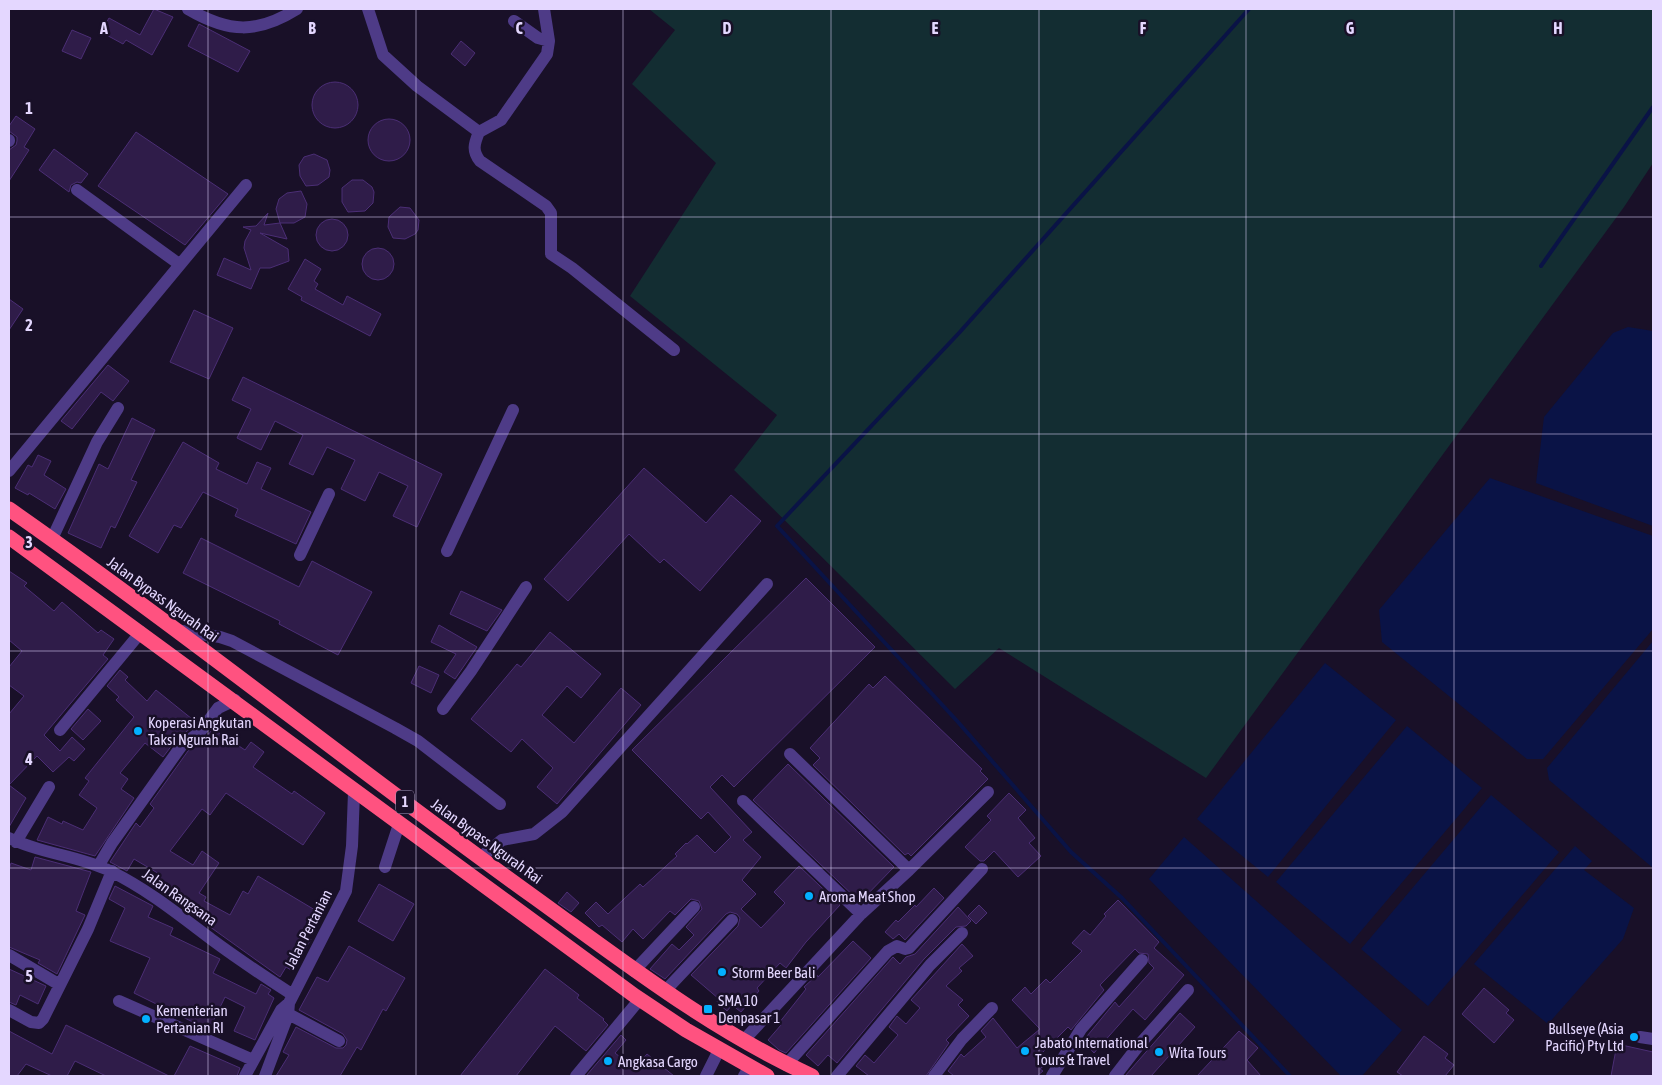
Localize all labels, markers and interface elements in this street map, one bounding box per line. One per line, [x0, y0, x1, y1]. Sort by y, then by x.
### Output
text: A [99, 19, 108, 37]
text: B [308, 19, 316, 37]
text: C [515, 19, 523, 37]
text: D [723, 19, 732, 37]
text: E [932, 19, 939, 37]
text: F [1140, 19, 1147, 37]
text: G [1346, 19, 1355, 37]
text: H [1553, 19, 1563, 37]
text: 1 [25, 99, 33, 117]
text: 2 [25, 316, 33, 334]
text: 3 [25, 533, 33, 551]
street label: Jalan Bypass Ngurah Rai [104, 553, 222, 645]
place label: Koperasi Angkutan Taksi Ngurah Rai [148, 714, 251, 748]
marker: Koperasi Angkutan Taksi Ngurah Rai [132, 725, 144, 737]
text: 4 [24, 750, 33, 768]
road number: 1 [396, 790, 414, 814]
street label: Jalan Bypass Ngurah Rai [428, 795, 546, 887]
street label: Jalan Rangsana [140, 865, 220, 929]
street label: Jalan Pertanian [281, 887, 335, 971]
place label: Aroma Meat Shop [819, 888, 916, 905]
marker: Aroma Meat Shop [803, 890, 815, 902]
place label: Storm Beer Bali [732, 964, 815, 981]
marker: Storm Beer Bali [716, 966, 728, 978]
text: 5 [25, 967, 33, 985]
place label: SMA 10 Denpasar 1 [718, 992, 780, 1026]
place label: Kementerian Pertanian RI [156, 1002, 228, 1036]
marker: SMA 10 Denpasar 1 [702, 1003, 714, 1015]
marker: Kementerian Pertanian RI [140, 1013, 152, 1025]
place label: Bullseye (Asia Pacific) Pty Ltd [1545, 1020, 1624, 1054]
marker: Bullseye (Asia Pacific) Pty Ltd [1628, 1031, 1640, 1043]
place label: Jabato International Tours & Travel [1035, 1034, 1148, 1068]
place label: Wita Tours [1169, 1044, 1226, 1061]
marker: Jabato International Tours & Travel [1019, 1045, 1031, 1057]
marker: Wita Tours [1153, 1046, 1165, 1058]
place label: Angkasa Cargo [618, 1053, 698, 1070]
marker: Angkasa Cargo [602, 1055, 614, 1067]

